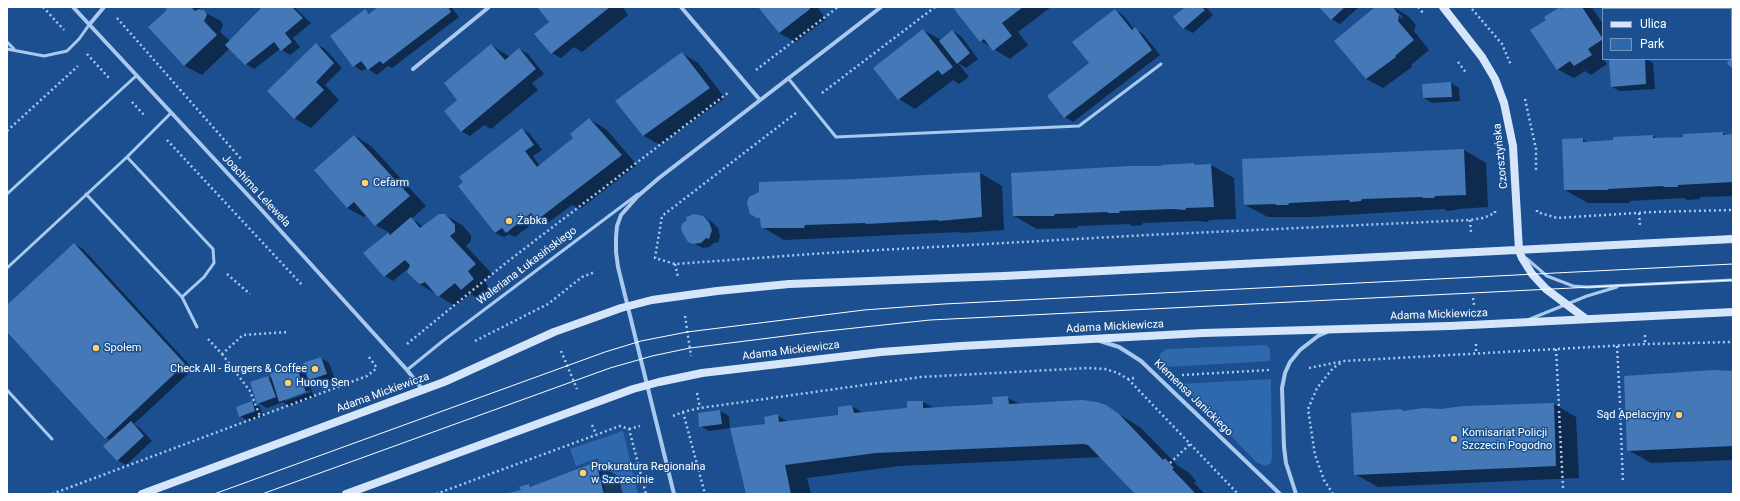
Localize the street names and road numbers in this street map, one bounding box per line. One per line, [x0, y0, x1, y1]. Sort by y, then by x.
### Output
street label: Czorsztyńska [1491, 123, 1511, 189]
street label: Joachima Lelewela [219, 152, 293, 230]
street label: Waleriana Łukasińskiego [475, 224, 579, 308]
street label: Adama Mickiewicza [1390, 307, 1488, 323]
street label: Adama Mickiewicza [1066, 318, 1164, 336]
street label: Adama Mickiewicza [742, 338, 840, 364]
street label: Klemensa Janickiego [1151, 357, 1235, 439]
street label: Adama Mickiewicza [335, 370, 431, 416]

